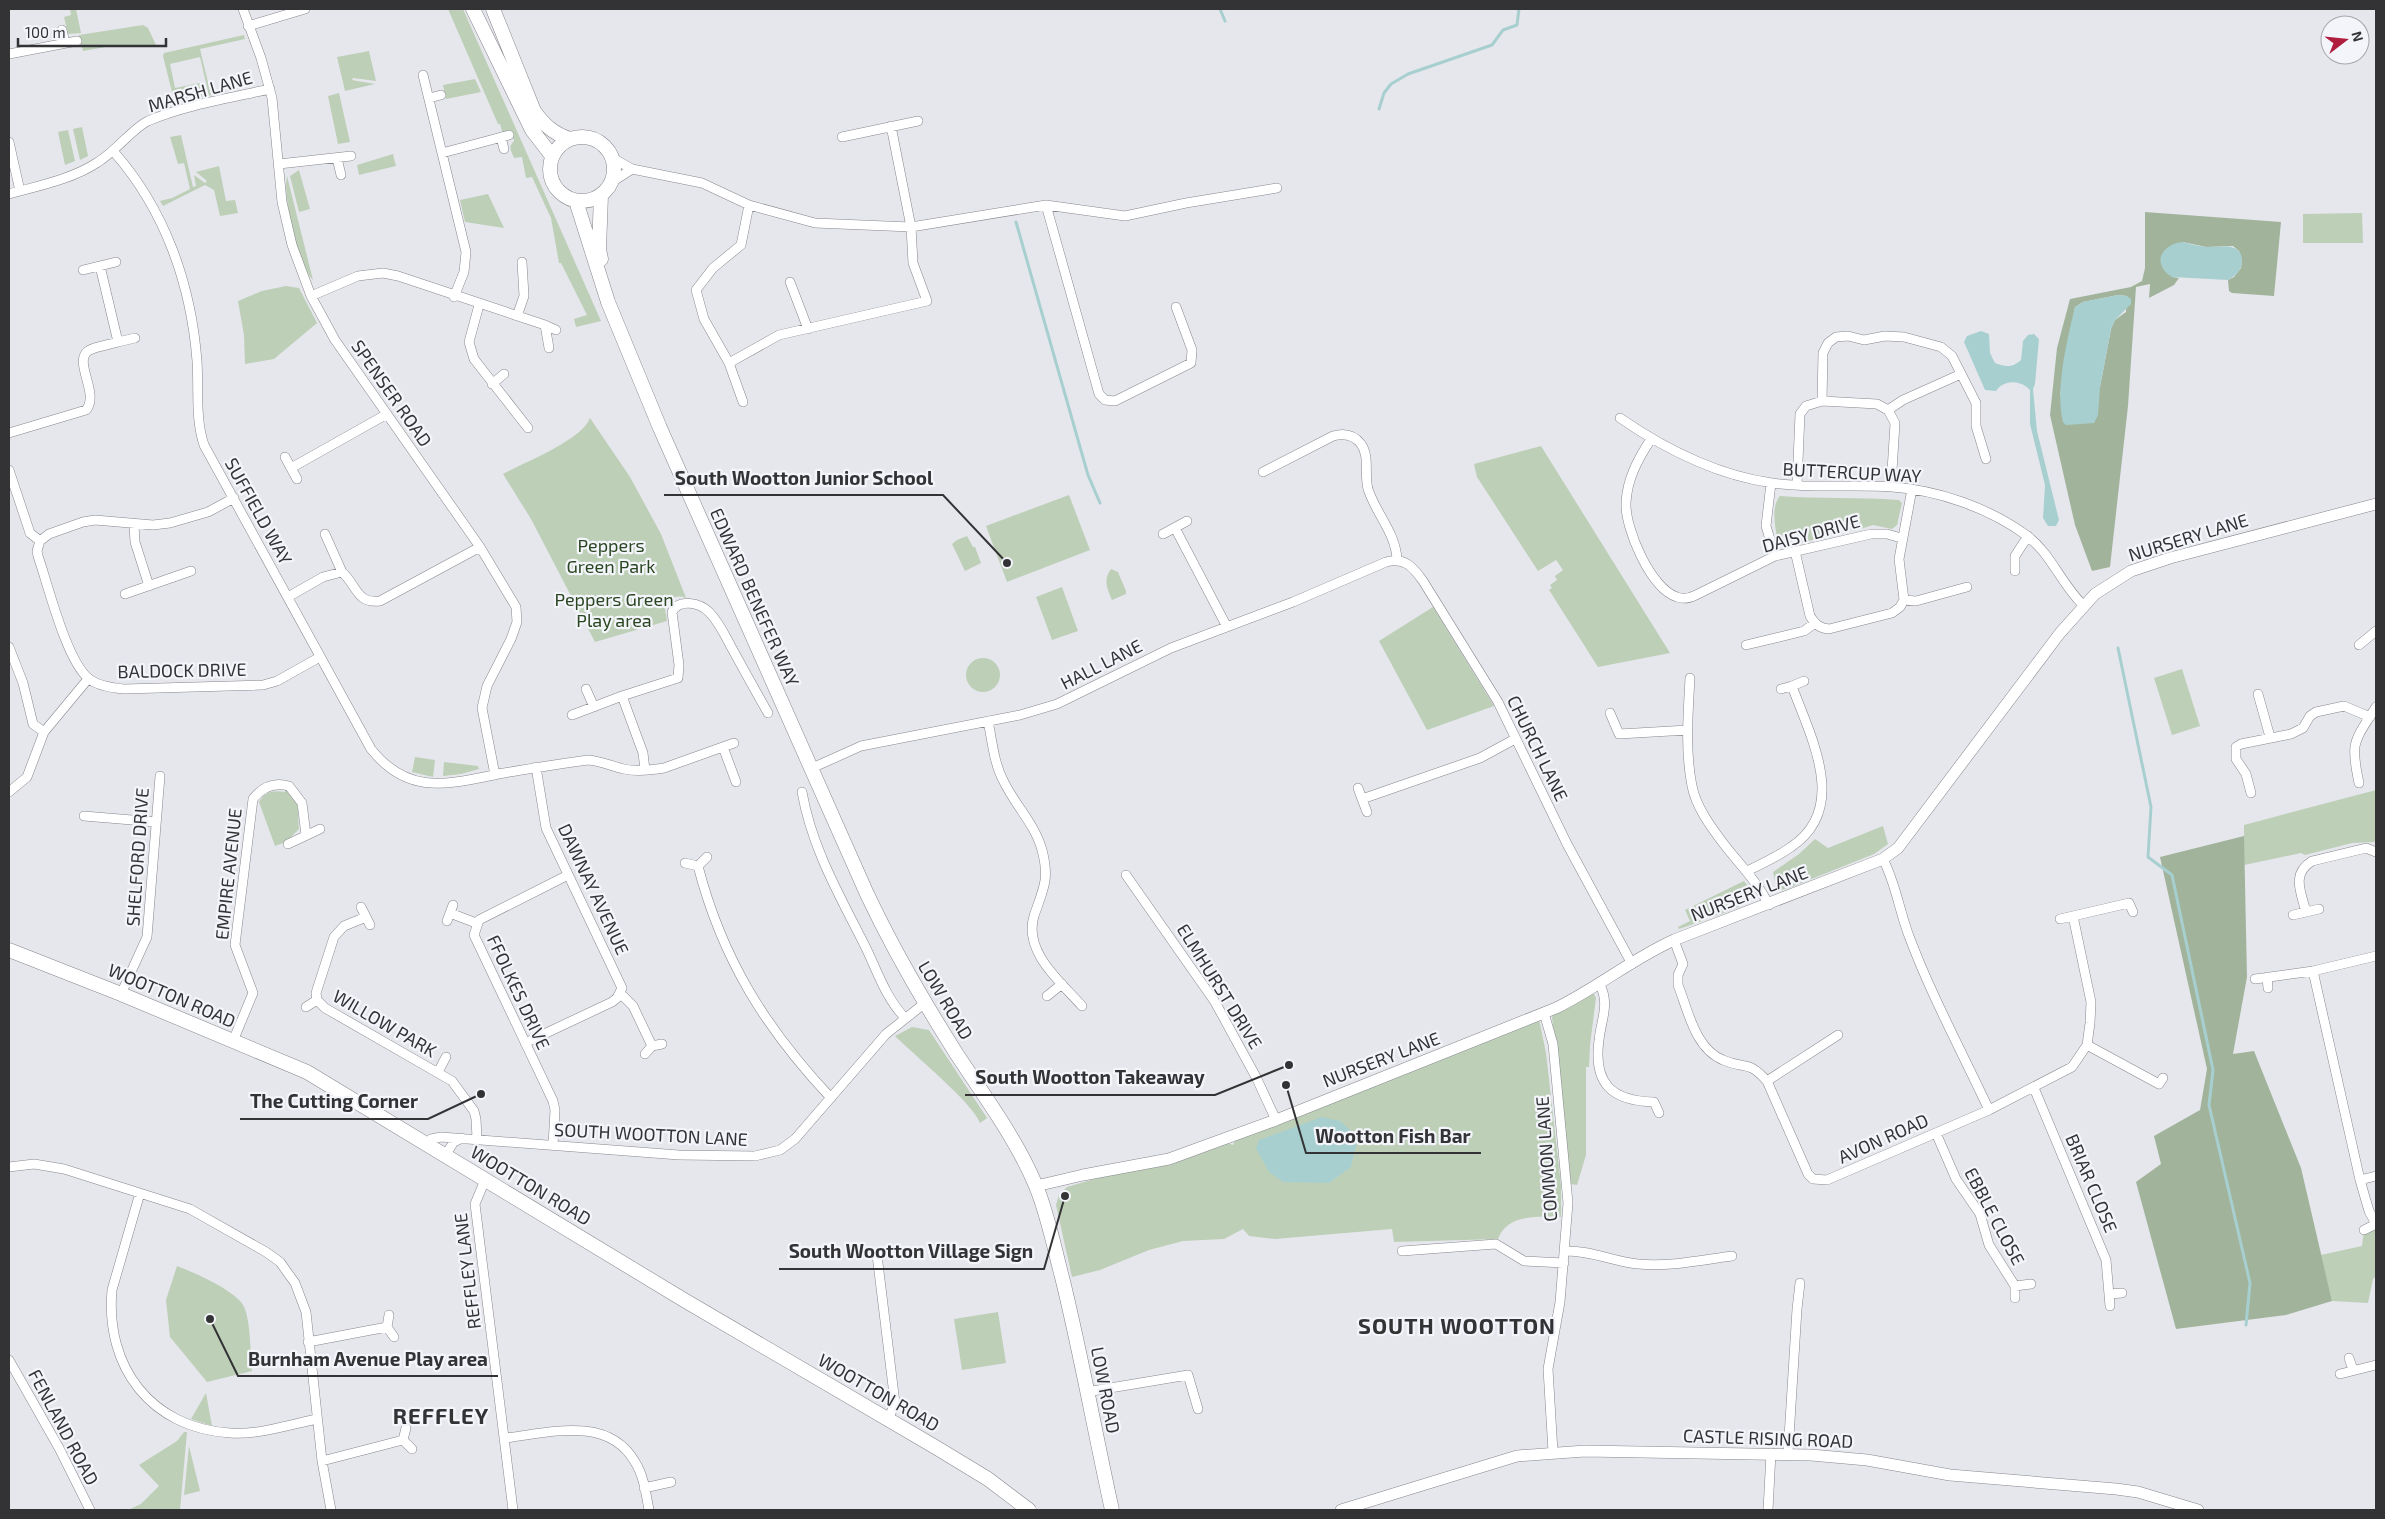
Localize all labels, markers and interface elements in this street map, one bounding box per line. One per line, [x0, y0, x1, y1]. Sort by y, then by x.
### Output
scale bar [18, 15, 165, 47]
north arrow [2320, 15, 2370, 65]
text: 100 m [25, 23, 66, 41]
text: N [2348, 29, 2368, 43]
street label: MARSH LANE [145, 66, 255, 116]
street label: SPENSER ROAD [347, 335, 437, 451]
street label: SUFFIELD WAY [221, 454, 298, 569]
street label: BUTTERCUP WAY [1782, 457, 1923, 487]
callout: South Wootton Junior School [664, 461, 943, 495]
text: South Wootton Junior School [675, 466, 934, 489]
street label: EDWARD BENEFER WAY [706, 504, 805, 690]
street label: NURSERY LANE [2126, 508, 2250, 566]
street label: DAISY DRIVE [1760, 509, 1862, 557]
park label: Peppers Green Park [567, 534, 655, 577]
park label: Peppers Green Play area [554, 588, 674, 631]
street label: HALL LANE [1057, 634, 1145, 694]
street label: BALDOCK DRIVE [117, 658, 247, 682]
street label: CHURCH LANE [1503, 692, 1573, 804]
street label: SHELFORD DRIVE [121, 787, 153, 927]
street label: EMPIRE AVENUE [210, 807, 246, 941]
street label: DAWNAY AVENUE [554, 820, 634, 958]
street label: NURSERY LANE [1687, 861, 1811, 925]
street label: ELMHURST DRIVE [1173, 919, 1267, 1053]
street label: FFOLKES DRIVE [483, 931, 555, 1053]
street label: LOW ROAD [914, 957, 978, 1043]
street label: WOOTTON ROAD [105, 958, 239, 1032]
street label: WILLOW PARK [329, 985, 441, 1062]
street label: NURSERY LANE [1319, 1027, 1443, 1091]
callout: South Wootton Takeaway [965, 1061, 1215, 1095]
text: South Wootton Takeaway [975, 1065, 1205, 1089]
callout: The Cutting Corner [240, 1085, 428, 1119]
text: The Cutting Corner [250, 1089, 418, 1112]
street label: COMMON LANE [1531, 1096, 1561, 1222]
street label: AVON ROAD [1834, 1108, 1932, 1168]
street label: SOUTH WOOTTON LANE [554, 1118, 748, 1150]
callout: Wootton Fish Bar [1306, 1119, 1481, 1153]
text: Wootton Fish Bar [1315, 1124, 1471, 1147]
street label: BRIAR CLOSE [2061, 1130, 2123, 1236]
street label: WOOTTON ROAD [467, 1140, 595, 1230]
street label: EBBLE CLOSE [1960, 1164, 2030, 1268]
street label: REFFLEY LANE [449, 1212, 485, 1330]
callout: South Wootton Village Sign [779, 1235, 1044, 1269]
text: South Wootton Village Sign [789, 1239, 1033, 1262]
district label: SOUTH WOOTTON [1358, 1312, 1556, 1338]
callout: Burnham Avenue Play area [238, 1342, 498, 1376]
street label: LOW ROAD [1087, 1345, 1125, 1435]
text: Burnham Avenue Play area [248, 1347, 488, 1371]
street label: WOOTTON ROAD [814, 1348, 944, 1436]
street label: FENLAND ROAD [24, 1365, 104, 1489]
district label: REFFLEY [393, 1402, 489, 1428]
street label: CASTLE RISING ROAD [1683, 1424, 1853, 1452]

